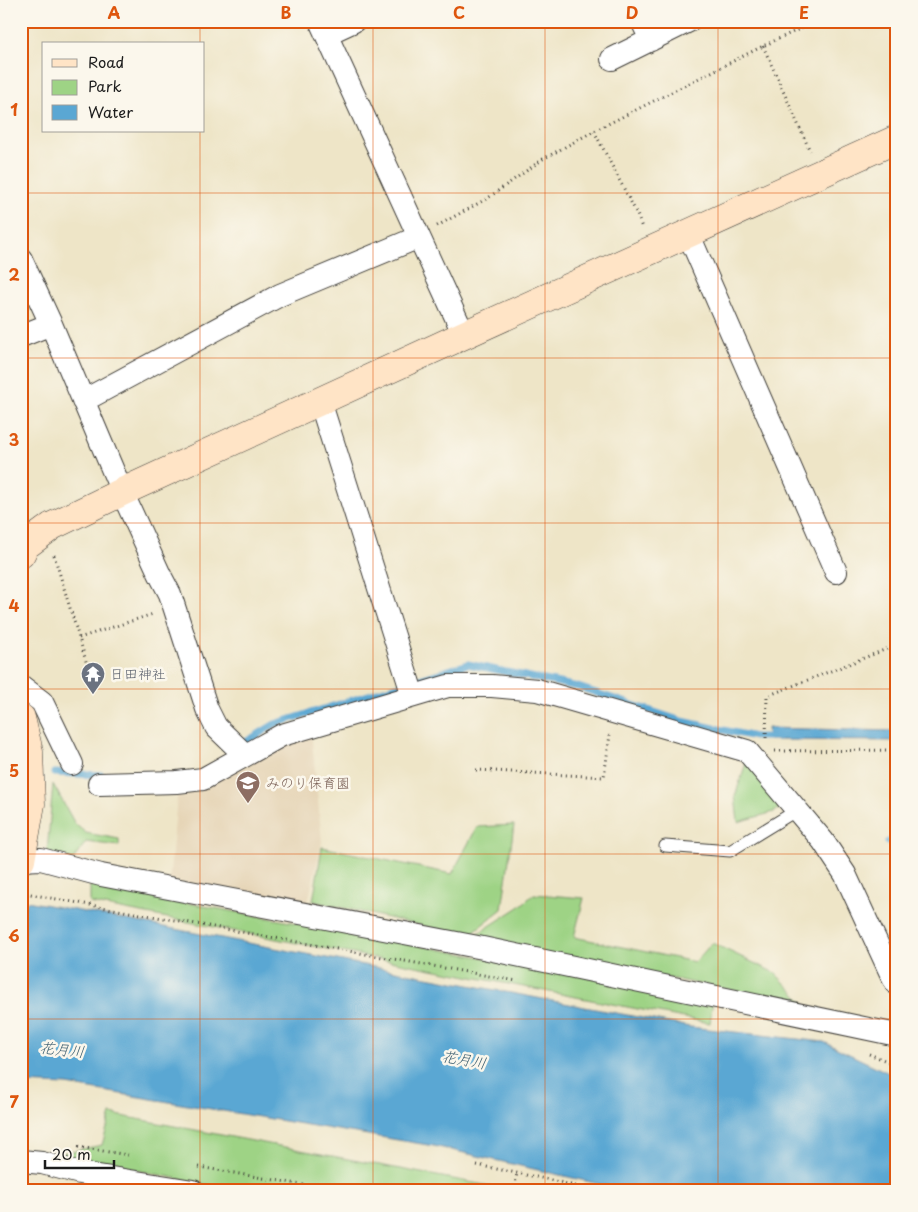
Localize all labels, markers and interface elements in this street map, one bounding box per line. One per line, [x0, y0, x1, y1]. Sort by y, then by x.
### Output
text: A [108, 0, 121, 24]
text: B [281, 0, 292, 24]
text: C [453, 0, 465, 24]
text: D [626, 0, 638, 24]
text: E [799, 0, 809, 24]
legend [42, 42, 205, 132]
text: Road [88, 50, 124, 73]
text: Park [88, 74, 122, 97]
text: 1 [10, 97, 18, 121]
text: Water [88, 100, 133, 123]
text: 2 [8, 262, 20, 286]
text: 3 [9, 427, 19, 451]
text: 4 [9, 593, 20, 617]
temple icon: 日田神社 [80, 661, 106, 695]
place label: 日田神社 [110, 663, 166, 684]
text: 5 [9, 758, 19, 782]
school or university icon: みのり保育園 [235, 770, 261, 804]
place label: みのり保育園 [266, 772, 350, 793]
text: 6 [8, 923, 20, 947]
water label: 花月川 [39, 1035, 86, 1062]
water label: 花月川 [440, 1043, 488, 1074]
text: 7 [9, 1089, 19, 1113]
scale bar [45, 1137, 114, 1169]
text: 20 m [52, 1142, 91, 1165]

